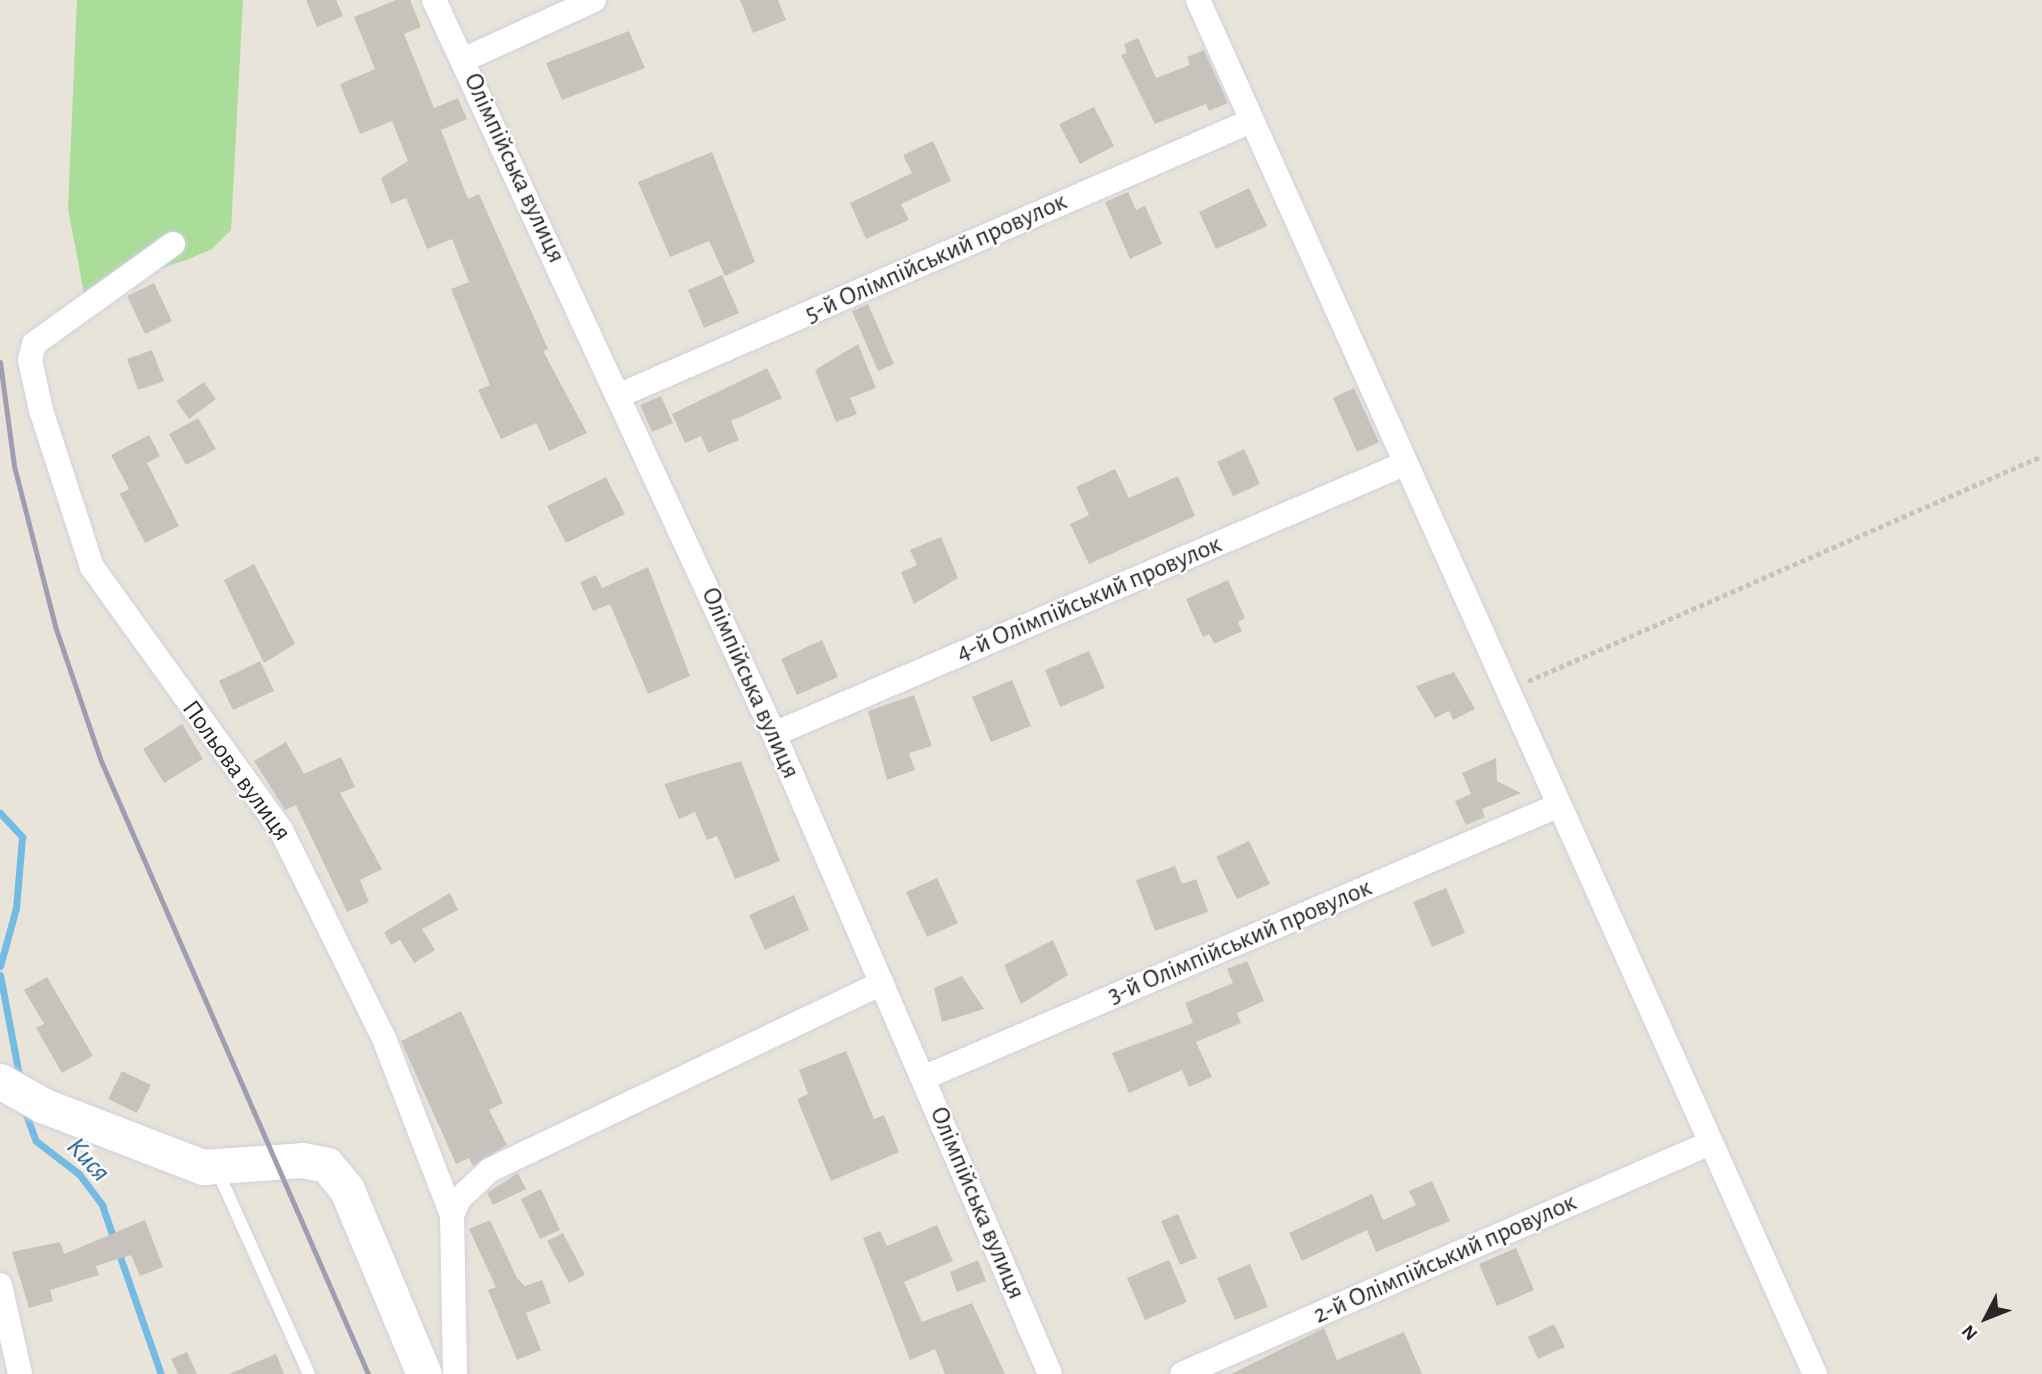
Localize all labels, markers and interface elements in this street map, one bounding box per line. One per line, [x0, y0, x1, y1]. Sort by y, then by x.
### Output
street label: Олімпійська вулиця [456, 68, 572, 268]
street label: 5-й Олімпійський провулок [800, 186, 1072, 330]
street label: 4-й Олімпійський провулок [952, 529, 1226, 669]
street label: Олімпійська вулиця [694, 582, 806, 784]
street label: Польова вулиця [174, 695, 298, 847]
street label: 3-й Олімпійський провулок [1104, 872, 1376, 1012]
street label: Олімпійська вулиця [922, 1102, 1032, 1304]
water label: Кися [59, 1131, 117, 1189]
street label: 2-й Олімпійський провулок [1309, 1187, 1581, 1331]
north arrow [1951, 1283, 2021, 1353]
text: N [1959, 1321, 1982, 1344]

